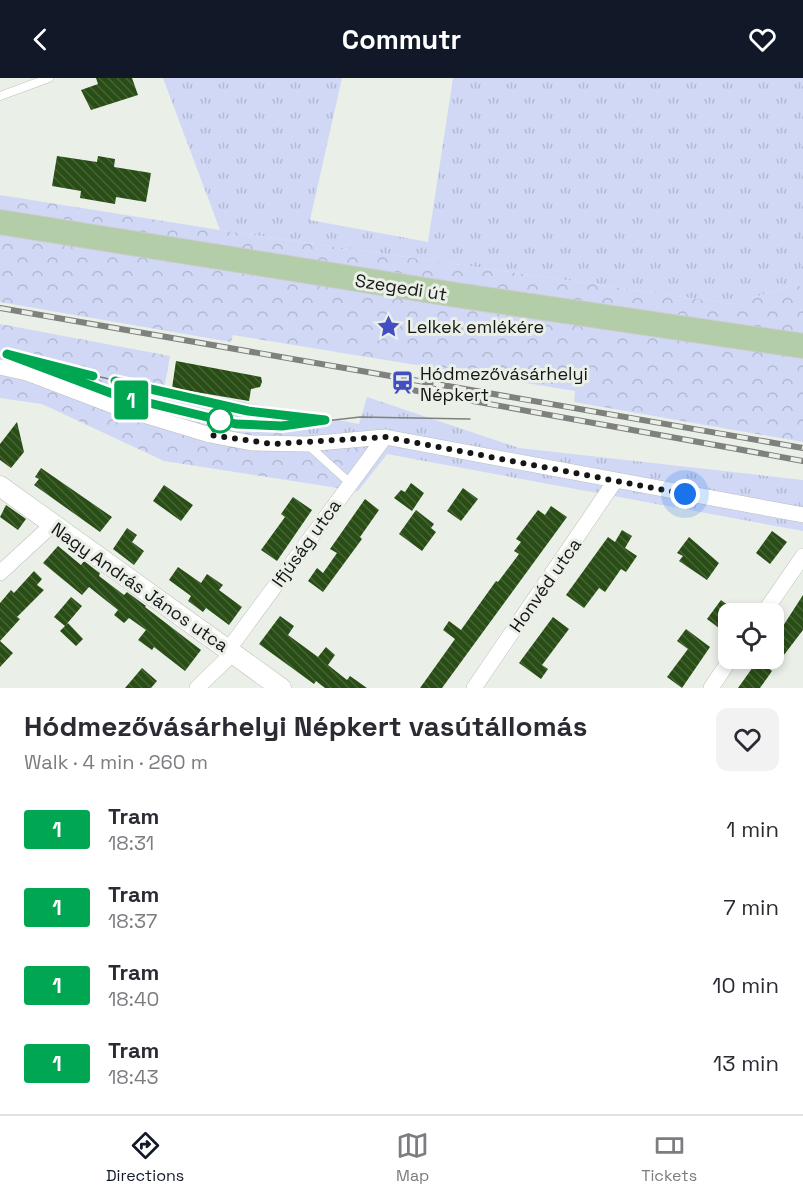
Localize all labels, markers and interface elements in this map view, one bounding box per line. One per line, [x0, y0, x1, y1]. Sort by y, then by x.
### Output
text: Commutr [342, 22, 461, 57]
icon: back [24, 23, 57, 56]
icon: heart [746, 23, 779, 56]
street label: Szegedi út [353, 268, 449, 306]
place icon: Lelkek emlékére [376, 313, 402, 339]
place label: Lelkek emlékére [407, 315, 544, 338]
place label: Hódmezővásárhelyi Népkert [420, 362, 588, 406]
station icon: Hódmezővásárhelyi Népkert [389, 370, 415, 396]
line badge: 1 [112, 380, 150, 420]
text: 1 [126, 387, 136, 414]
unlabelled marker [207, 407, 233, 433]
your location [670, 479, 700, 509]
street label: Ifjúság utca [266, 495, 346, 591]
street label: Nagy András János utca [47, 517, 233, 657]
street label: Honvéd utca [504, 533, 586, 637]
map controls [718, 603, 784, 669]
button: locate [718, 603, 784, 669]
text: Hódmezővásárhelyi Népkert vasútállomás [24, 708, 587, 744]
button: heart [716, 708, 779, 771]
text: Walk · 4 min · 260 m [24, 749, 208, 775]
text: Tram [108, 802, 159, 830]
text: 1 min [726, 815, 779, 843]
text: 1 [52, 816, 62, 843]
text: 18:31 [108, 830, 154, 856]
text: Tram [108, 880, 159, 908]
text: 7 min [723, 893, 779, 921]
text: 1 [52, 894, 62, 921]
text: 18:37 [108, 908, 157, 934]
text: Tram [108, 958, 159, 986]
text: 10 min [712, 971, 779, 999]
text: 1 [52, 972, 62, 999]
text: 18:40 [108, 986, 159, 1012]
text: Tram [108, 1036, 159, 1064]
text: 13 min [713, 1049, 779, 1077]
text: 1 [52, 1050, 62, 1077]
text: 18:43 [108, 1064, 158, 1090]
tab: Directions [106, 1129, 184, 1186]
tab: Map [396, 1129, 429, 1186]
tab: Tickets [641, 1129, 697, 1186]

